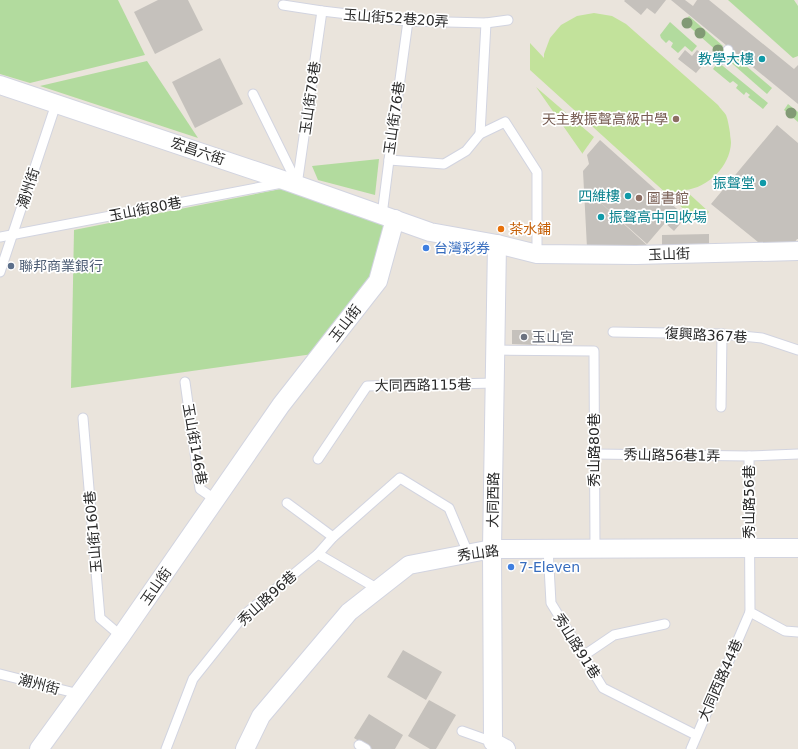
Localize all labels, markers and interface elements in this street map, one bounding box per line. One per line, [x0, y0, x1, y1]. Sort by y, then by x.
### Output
street label: 玉山街52巷20弄 [343, 6, 449, 30]
place label: 教學大樓 [698, 51, 754, 67]
marker: 教學大樓 [757, 54, 767, 64]
street label: 玉山街78巷 [297, 60, 323, 136]
street label: 玉山街76巷 [381, 80, 407, 156]
place label: 天主教振聲高級中學 [542, 111, 668, 127]
marker: 天主教振聲高級中學 [671, 114, 681, 124]
street label: 宏昌六街 [169, 134, 227, 168]
street label: 潮州街 [14, 166, 42, 210]
place label: 振聲堂 [713, 175, 755, 191]
marker: 振聲堂 [758, 178, 768, 188]
place label: 四維樓 [578, 188, 620, 204]
place label: 圖書館 [647, 190, 689, 206]
marker: 四維樓 [623, 191, 633, 201]
marker: 圖書館 [634, 193, 644, 203]
street label: 玉山街80巷 [107, 194, 183, 224]
place label: 振聲高中回收場 [609, 209, 707, 225]
marker: 振聲高中回收場 [596, 212, 606, 222]
place label: 茶水鋪 [509, 221, 551, 237]
marker: 茶水鋪 [496, 224, 506, 234]
place label: 台灣彩券 [434, 240, 490, 256]
marker: 台灣彩券 [421, 243, 431, 253]
street label: 玉山街 [648, 245, 690, 263]
place label: 聯邦商業銀行 [19, 258, 103, 274]
marker: 聯邦商業銀行 [6, 261, 16, 271]
street label: 玉山街 [326, 302, 364, 344]
street label: 復興路367巷 [664, 325, 748, 345]
place label: 玉山宮 [532, 329, 574, 345]
marker: 玉山宮 [519, 332, 529, 342]
street label: 大同西路115巷 [375, 376, 471, 394]
street label: 玉山街146巷 [180, 402, 210, 486]
street label: 秀山路80巷 [586, 413, 602, 487]
street label: 秀山路56巷1弄 [624, 446, 720, 464]
street label: 秀山路56巷 [741, 465, 757, 539]
street label: 大同西路 [485, 472, 501, 528]
street label: 玉山街160巷 [81, 490, 105, 574]
street label: 秀山路 [456, 542, 500, 564]
place label: 7-Eleven [519, 559, 580, 575]
marker: 7-Eleven [506, 562, 516, 572]
street label: 玉山街 [137, 564, 175, 608]
street label: 秀山路96巷 [234, 567, 300, 629]
street label: 秀山路91巷 [551, 610, 603, 682]
street label: 大同西路44巷 [695, 637, 745, 723]
street label: 潮州街 [17, 671, 61, 697]

